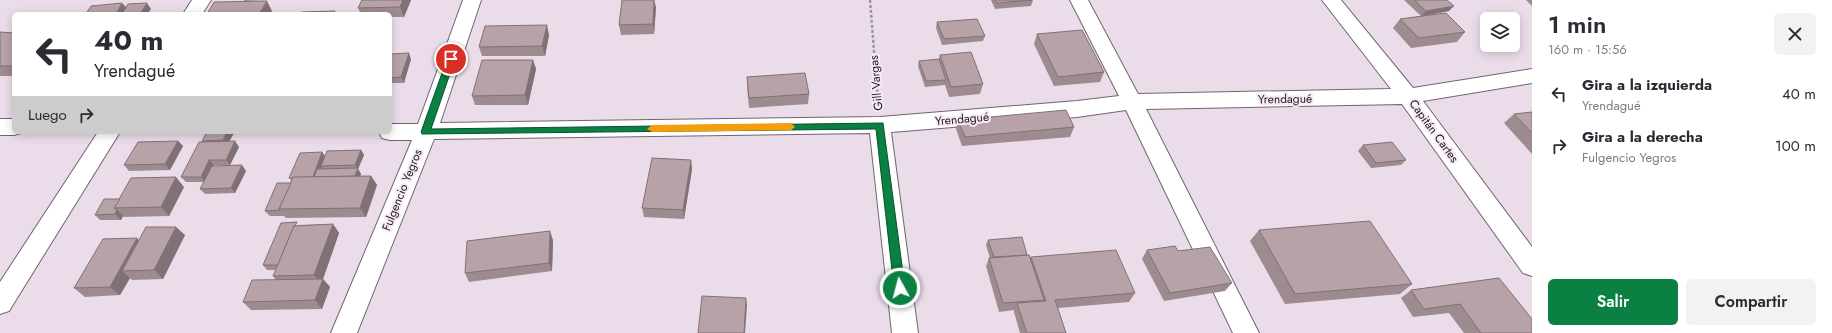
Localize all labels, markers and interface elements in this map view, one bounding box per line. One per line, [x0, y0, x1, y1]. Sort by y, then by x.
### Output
text: 1 min [1548, 7, 1606, 42]
map controls [1480, 12, 1520, 52]
button: layers [1480, 12, 1520, 52]
button: close [1774, 13, 1816, 55]
text: 40 m [94, 20, 163, 61]
icon: left [28, 28, 80, 80]
text: 160 m · 15:56 [1548, 40, 1627, 59]
pin [434, 42, 468, 76]
icon: arrive [440, 48, 462, 70]
street label: Gill Vargas [865, 54, 887, 111]
text: Yrendagué [94, 58, 175, 84]
text: Gira a la izquierda [1582, 74, 1712, 96]
icon: left [1548, 83, 1570, 105]
text: 40 m [1782, 83, 1816, 105]
street label: Yrendagué [1258, 90, 1312, 108]
street label: Capitán Cartes [1405, 96, 1463, 167]
text: Yrendagué [1582, 96, 1641, 115]
text: Luego [28, 104, 67, 126]
icon: right [75, 104, 97, 126]
street label: Yrendagué [934, 108, 990, 130]
text: Gira a la derecha [1582, 126, 1703, 148]
icon: right [1548, 135, 1570, 157]
text: 100 m [1775, 135, 1816, 157]
street label: Fulgencio Yegros [377, 146, 427, 234]
text: Fulgencio Yegros [1582, 148, 1676, 167]
position arrow [879, 267, 921, 309]
button: Salir [1548, 279, 1678, 325]
button: Compartir [1686, 279, 1816, 325]

